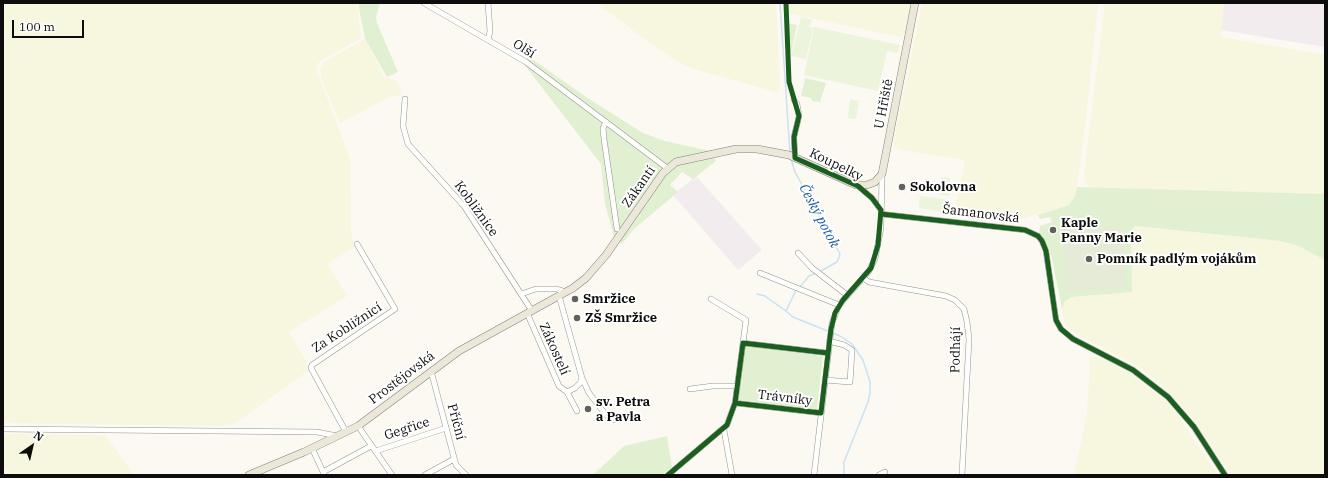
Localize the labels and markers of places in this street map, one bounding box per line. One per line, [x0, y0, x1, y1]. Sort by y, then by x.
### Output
place label: Sokolovna [910, 179, 976, 195]
marker: Sokolovna [897, 182, 907, 192]
place label: Kaple Panny Marie [1061, 215, 1142, 246]
marker: Kaple Panny Marie [1048, 225, 1058, 235]
place label: Pomník padlým vojákům [1097, 251, 1256, 267]
marker: Pomník padlým vojákům [1084, 254, 1094, 264]
place label: Smržice [583, 291, 635, 307]
marker: Smržice [570, 294, 580, 304]
place label: ZŠ Smržice [585, 310, 657, 326]
marker: ZŠ Smržice [572, 313, 582, 323]
place label: sv. Petra a Pavla [596, 394, 650, 425]
marker: sv. Petra a Pavla [583, 404, 593, 414]

